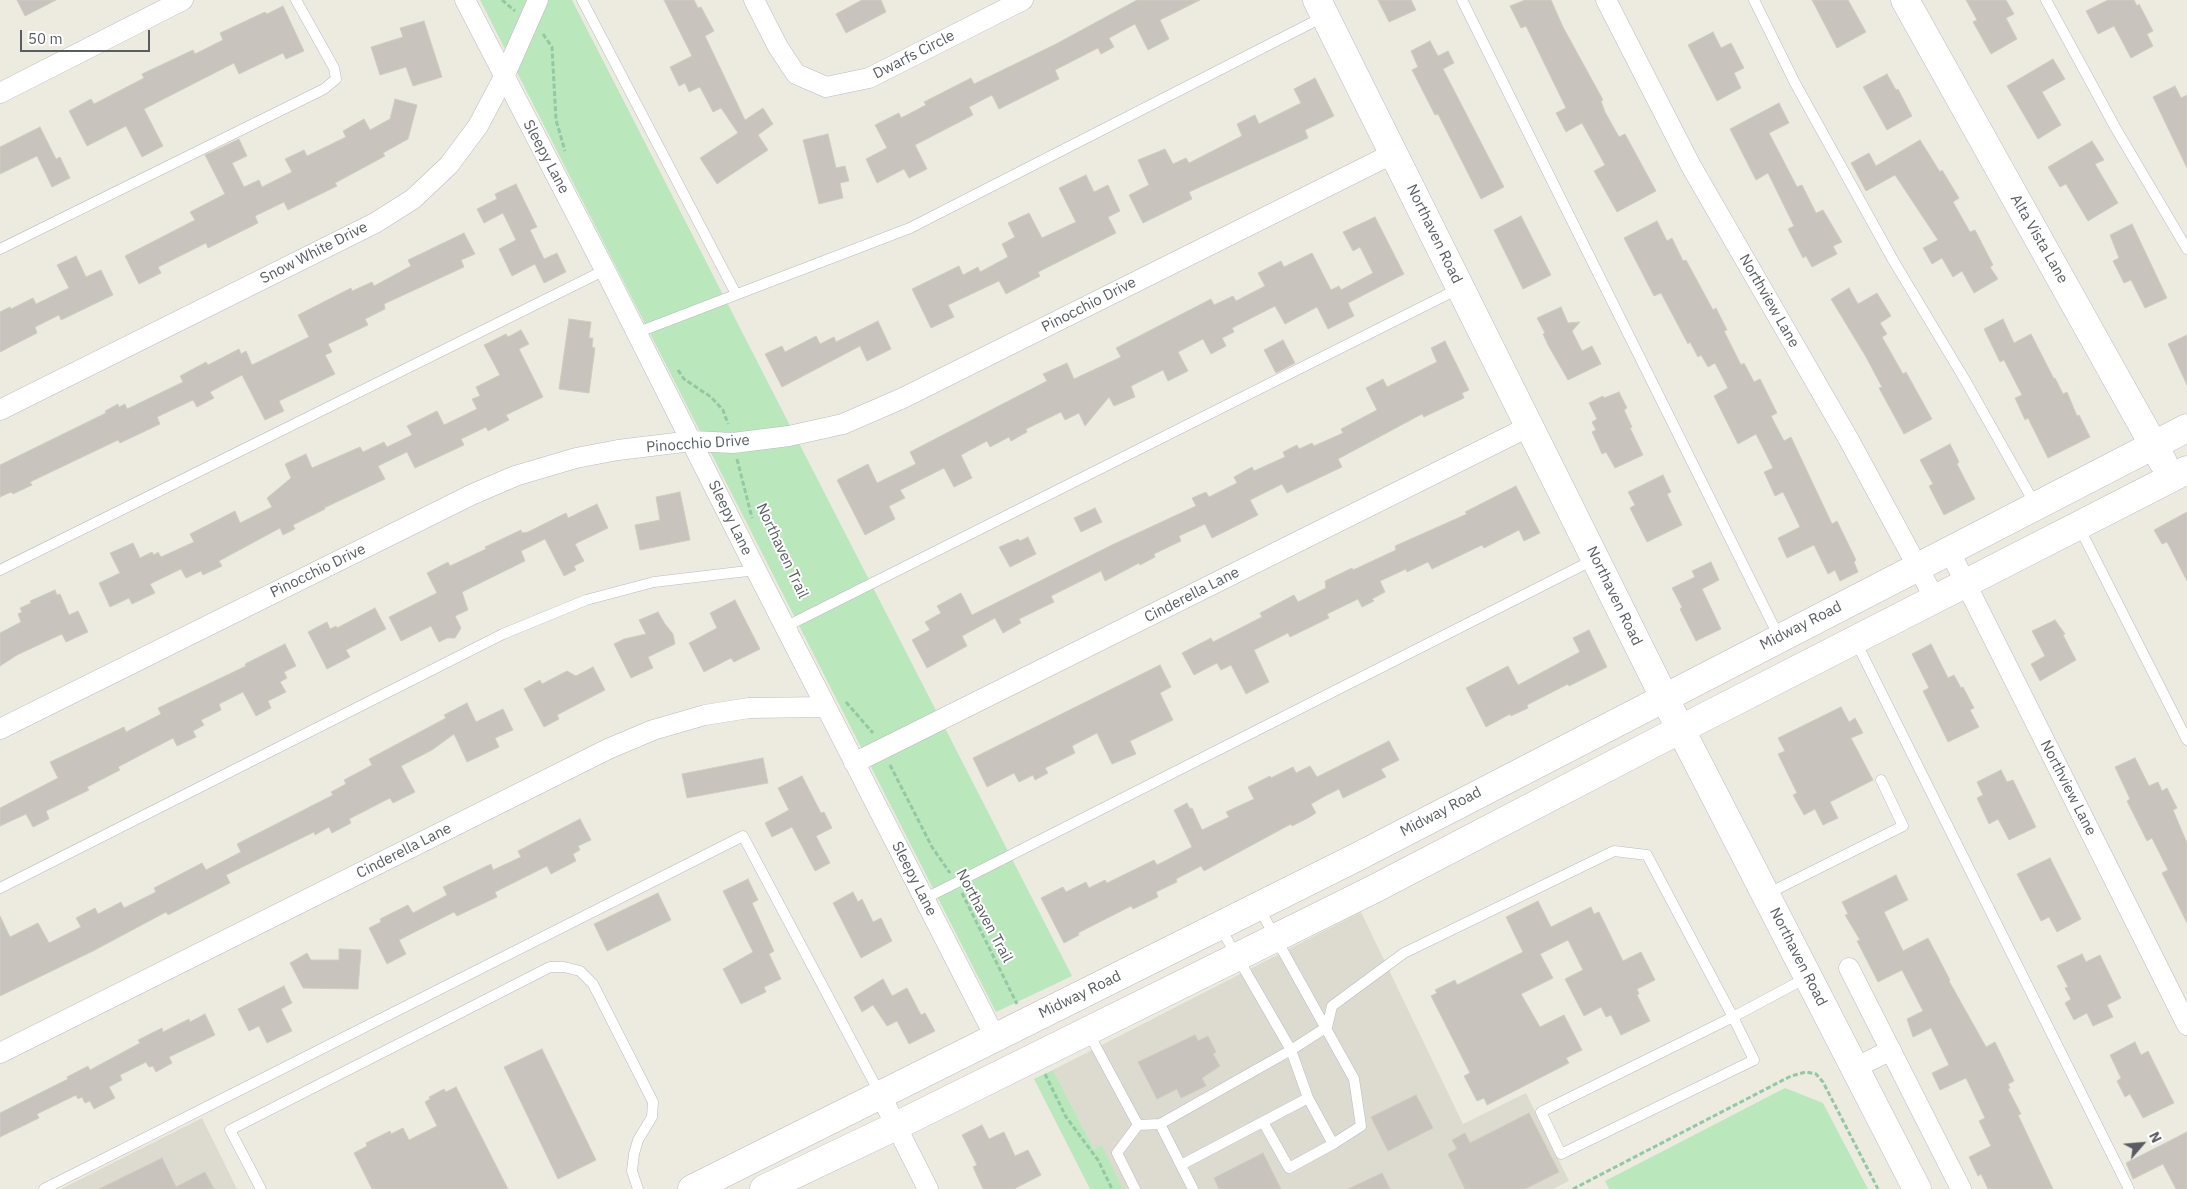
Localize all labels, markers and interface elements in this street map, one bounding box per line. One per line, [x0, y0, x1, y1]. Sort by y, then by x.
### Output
scale bar [22, 20, 152, 52]
street label: Dwarfs Circle [870, 27, 958, 83]
text: 50 m [28, 29, 63, 48]
street label: Sleepy Lane [519, 117, 573, 197]
street label: Northaven Road [1402, 181, 1466, 287]
street label: Alta Vista Lane [2006, 191, 2072, 287]
street label: Snow White Drive [257, 218, 371, 288]
street label: Northview Lane [1735, 251, 1803, 351]
street label: Pinocchio Drive [1039, 273, 1139, 337]
street label: Pinocchio Drive [646, 431, 750, 457]
street label: Sleepy Lane [704, 478, 756, 558]
street label: Northaven Trail [752, 501, 812, 601]
street label: Pinocchio Drive [267, 540, 369, 602]
street label: Northaven Road [1582, 543, 1646, 649]
street label: Cinderella Lane [1142, 563, 1242, 627]
street label: Midway Road [1757, 598, 1845, 654]
street label: Northview Lane [2036, 737, 2100, 839]
street label: Midway Road [1397, 783, 1485, 841]
street label: Cinderella Lane [354, 819, 454, 883]
street label: Sleepy Lane [888, 839, 940, 919]
street label: Northaven Trail [952, 866, 1016, 966]
street label: Northaven Road [1765, 905, 1831, 1009]
street label: Midway Road [1036, 967, 1124, 1023]
north arrow [2117, 1119, 2167, 1169]
text: N [2145, 1129, 2166, 1146]

